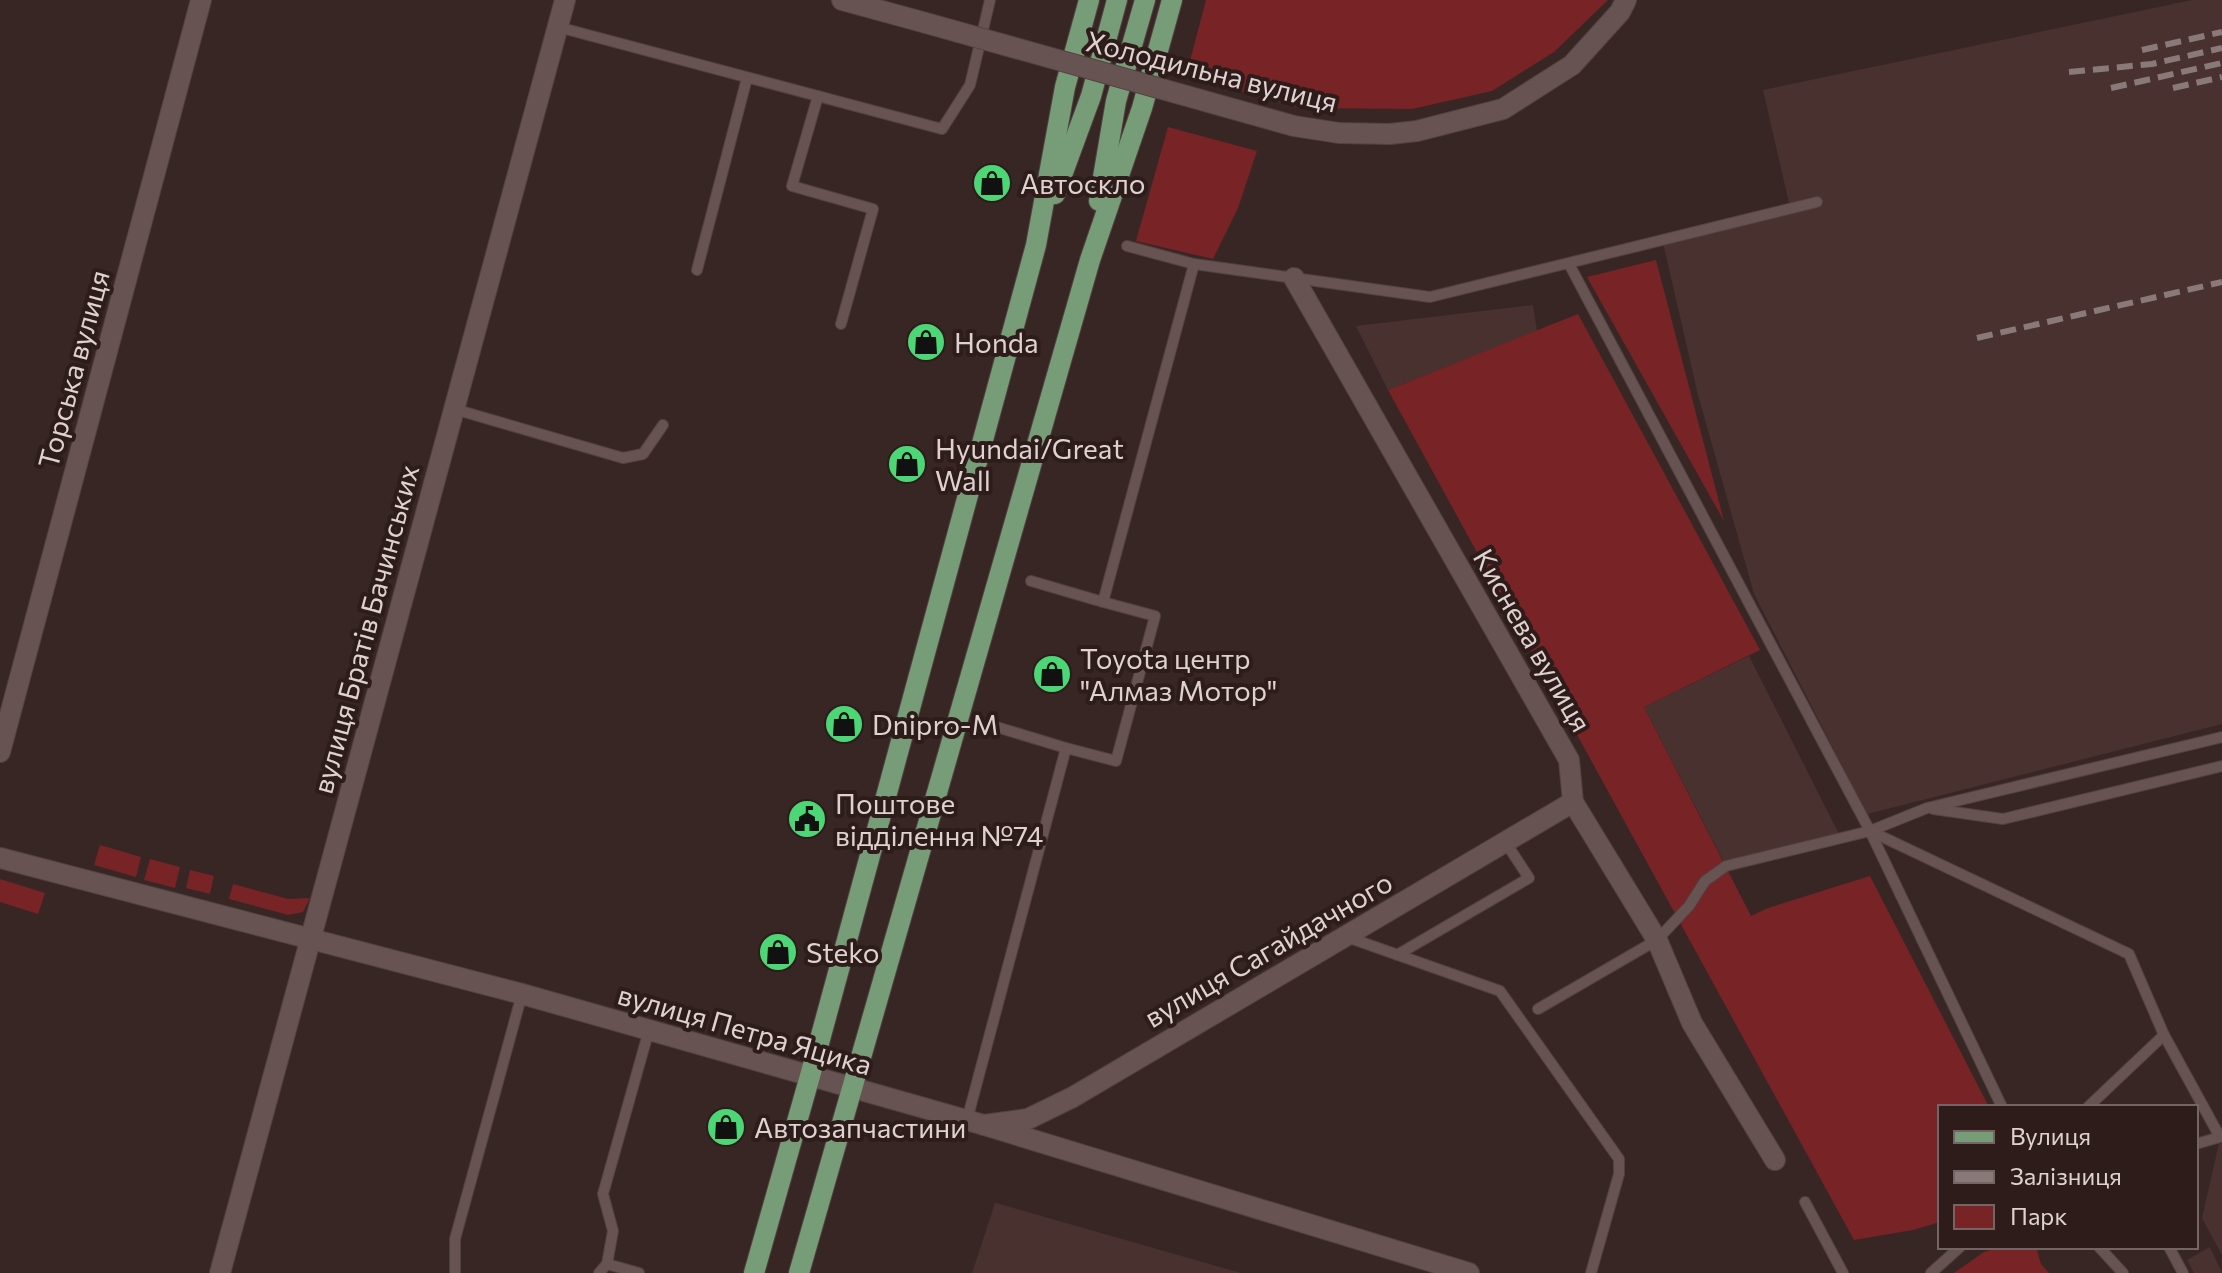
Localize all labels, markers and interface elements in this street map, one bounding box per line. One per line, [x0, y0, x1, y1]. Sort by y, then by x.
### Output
street label: Холодильна вулиця [1083, 23, 1341, 119]
shop icon: Автоскло [971, 162, 1013, 204]
place label: Автоскло [1020, 166, 1146, 200]
street label: Торська вулиця [30, 266, 116, 472]
shop icon: Honda [905, 321, 947, 363]
place label: Honda [954, 325, 1039, 359]
place label: Hyundai/Great Wall [935, 431, 1124, 497]
shop icon: Hyundai/Great Wall [886, 443, 928, 485]
street label: вулиця Братів Бачинських [305, 461, 425, 797]
street label: Киснева вулиця [1467, 542, 1599, 738]
place label: Toyota центр "Алмаз Мотор" [1080, 641, 1277, 707]
shop icon: Toyota центр "Алмаз Мотор" [1031, 653, 1073, 695]
shop icon: Dnipro-M [823, 703, 865, 745]
place label: Dnipro-M [872, 707, 998, 741]
place label: Поштове відділення №74 [835, 786, 1043, 852]
public building icon: Поштове відділення №74 [786, 798, 828, 840]
street label: вулиця Сагайдачного [1138, 864, 1398, 1034]
shop icon: Steko [757, 931, 799, 973]
place label: Steko [806, 935, 879, 969]
street label: вулиця Петра Яцика [614, 976, 876, 1082]
legend [1938, 1105, 2198, 1249]
shop icon: Автозапчастини [705, 1106, 747, 1148]
place label: Автозапчастини [754, 1110, 966, 1144]
text: Вулиця [2010, 1121, 2091, 1150]
text: Залізниця [2010, 1161, 2122, 1190]
text: Парк [2010, 1201, 2067, 1230]

